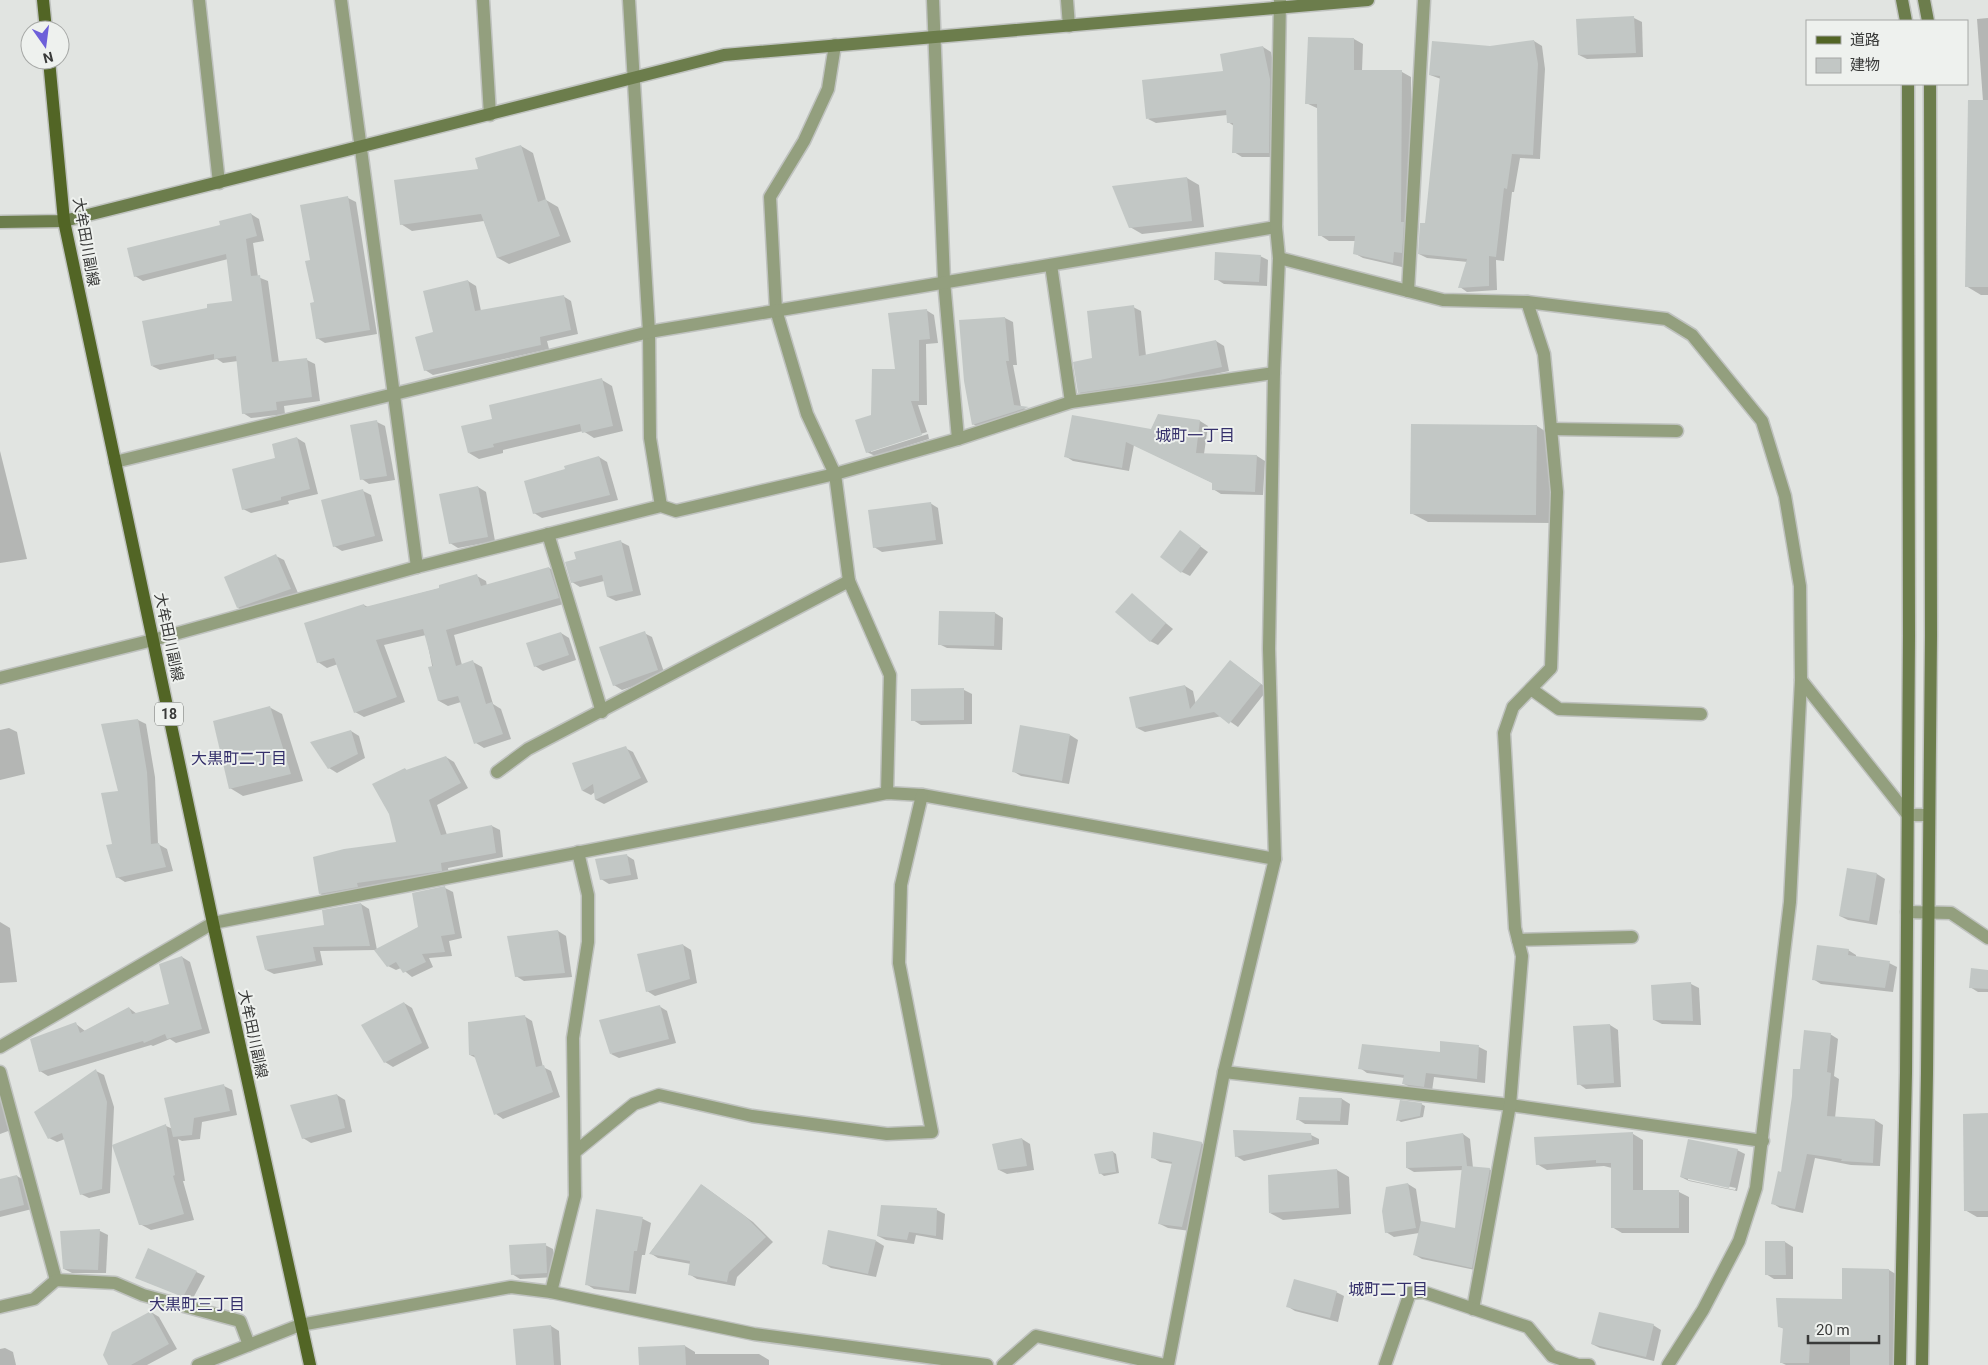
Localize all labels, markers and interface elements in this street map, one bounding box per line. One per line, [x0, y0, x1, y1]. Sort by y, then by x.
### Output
north arrow [20, 20, 70, 70]
legend [1806, 20, 1968, 85]
text: 道路 [1850, 31, 1880, 49]
text: N [41, 49, 55, 67]
text: 建物 [1850, 56, 1880, 74]
street label: 大牟田川副線 [69, 196, 103, 288]
district label: 城町一丁目 [1155, 426, 1235, 445]
street label: 大牟田川副線 [151, 591, 187, 683]
road number: 18 [155, 702, 183, 726]
district label: 大黒町二丁目 [191, 749, 287, 768]
street label: 大牟田川副線 [235, 988, 271, 1080]
district label: 城町二丁目 [1348, 1280, 1428, 1299]
district label: 大黒町三丁目 [149, 1295, 245, 1314]
scale bar [1808, 1312, 1879, 1344]
text: 20 m [1816, 1321, 1850, 1339]

